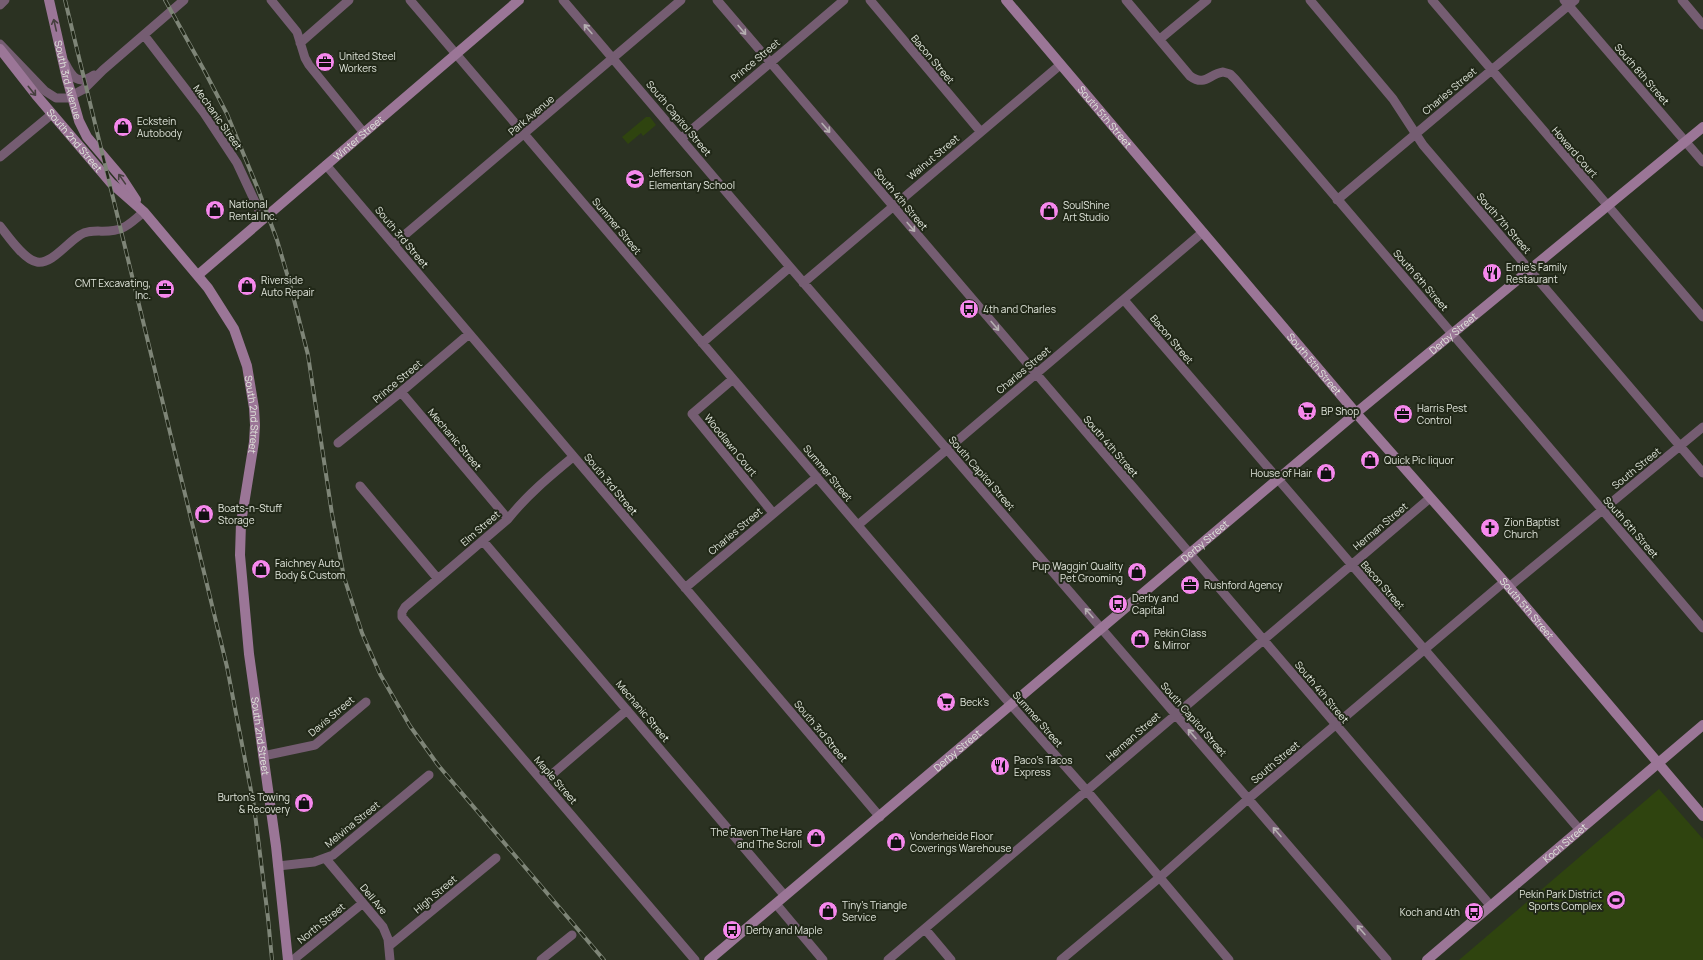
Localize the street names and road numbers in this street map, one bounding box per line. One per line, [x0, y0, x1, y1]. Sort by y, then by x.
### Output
street label: Bacon Street [908, 31, 958, 87]
street label: Prince Street [727, 35, 783, 85]
street label: South 3rd Avenue [51, 39, 85, 121]
street label: South 8th Street [1611, 40, 1673, 108]
street label: Charles Street [1419, 64, 1479, 118]
street label: South Capitol Street [643, 77, 715, 159]
street label: Mechanic Street [190, 82, 246, 152]
street label: South 5th Street [1075, 83, 1135, 151]
street label: Park Avenue [505, 91, 557, 138]
street label: South 2nd Street [44, 106, 106, 175]
street label: Winter Street [330, 112, 386, 163]
street label: Howard Court [1549, 123, 1601, 181]
street label: Walnut Street [904, 131, 962, 183]
street label: South 4th Street [871, 165, 931, 233]
street label: South 7th Street [1474, 190, 1534, 256]
street label: Summer Street [589, 195, 645, 257]
street label: South 3rd Street [372, 203, 432, 271]
street label: South 6th Street [1390, 246, 1452, 314]
street label: Derby Street [1426, 309, 1480, 357]
street label: Bacon Street [1147, 311, 1197, 367]
street label: South 5th Street [1284, 330, 1345, 398]
street label: Charles Street [993, 343, 1053, 397]
street label: Prince Street [369, 356, 425, 406]
street label: South 2nd Street [242, 374, 262, 455]
street label: Mechanic Street [425, 405, 485, 473]
street label: Woodlawn Court [702, 411, 760, 479]
street label: South 4th Street [1080, 412, 1142, 480]
street label: South Capitol Street [946, 433, 1018, 513]
street label: Summer Street [800, 442, 856, 504]
street label: South Street [1609, 444, 1663, 492]
street label: South 3rd Street [581, 450, 641, 518]
street label: South 6th Street [1600, 493, 1662, 561]
street label: Herman Street [1350, 499, 1410, 553]
street label: Charles Street [705, 504, 765, 558]
street label: Elm Street [457, 507, 503, 549]
street label: Derby Street [1178, 517, 1231, 565]
street label: Bacon Street [1358, 558, 1408, 612]
street label: South 5th Street [1497, 574, 1557, 642]
street label: South 4th Street [1292, 658, 1352, 726]
street label: Mechanic Street [613, 677, 673, 745]
street label: South Capitol Street [1158, 679, 1230, 759]
street label: Summer Street [1010, 688, 1066, 750]
street label: Davis Street [305, 693, 357, 739]
street label: South 2nd Street [248, 696, 273, 776]
street label: South 3rd Street [791, 697, 851, 765]
street label: Herman Street [1103, 709, 1163, 763]
street label: Derby Street [930, 726, 984, 774]
street label: South Street [1248, 738, 1302, 786]
street label: Maple Street [531, 753, 581, 807]
street label: Melvina Street [322, 798, 382, 850]
street label: Koch Street [1540, 820, 1590, 866]
street label: High Street [410, 872, 460, 916]
street label: Dell Ave [357, 881, 391, 917]
street label: North Street [294, 899, 348, 947]

